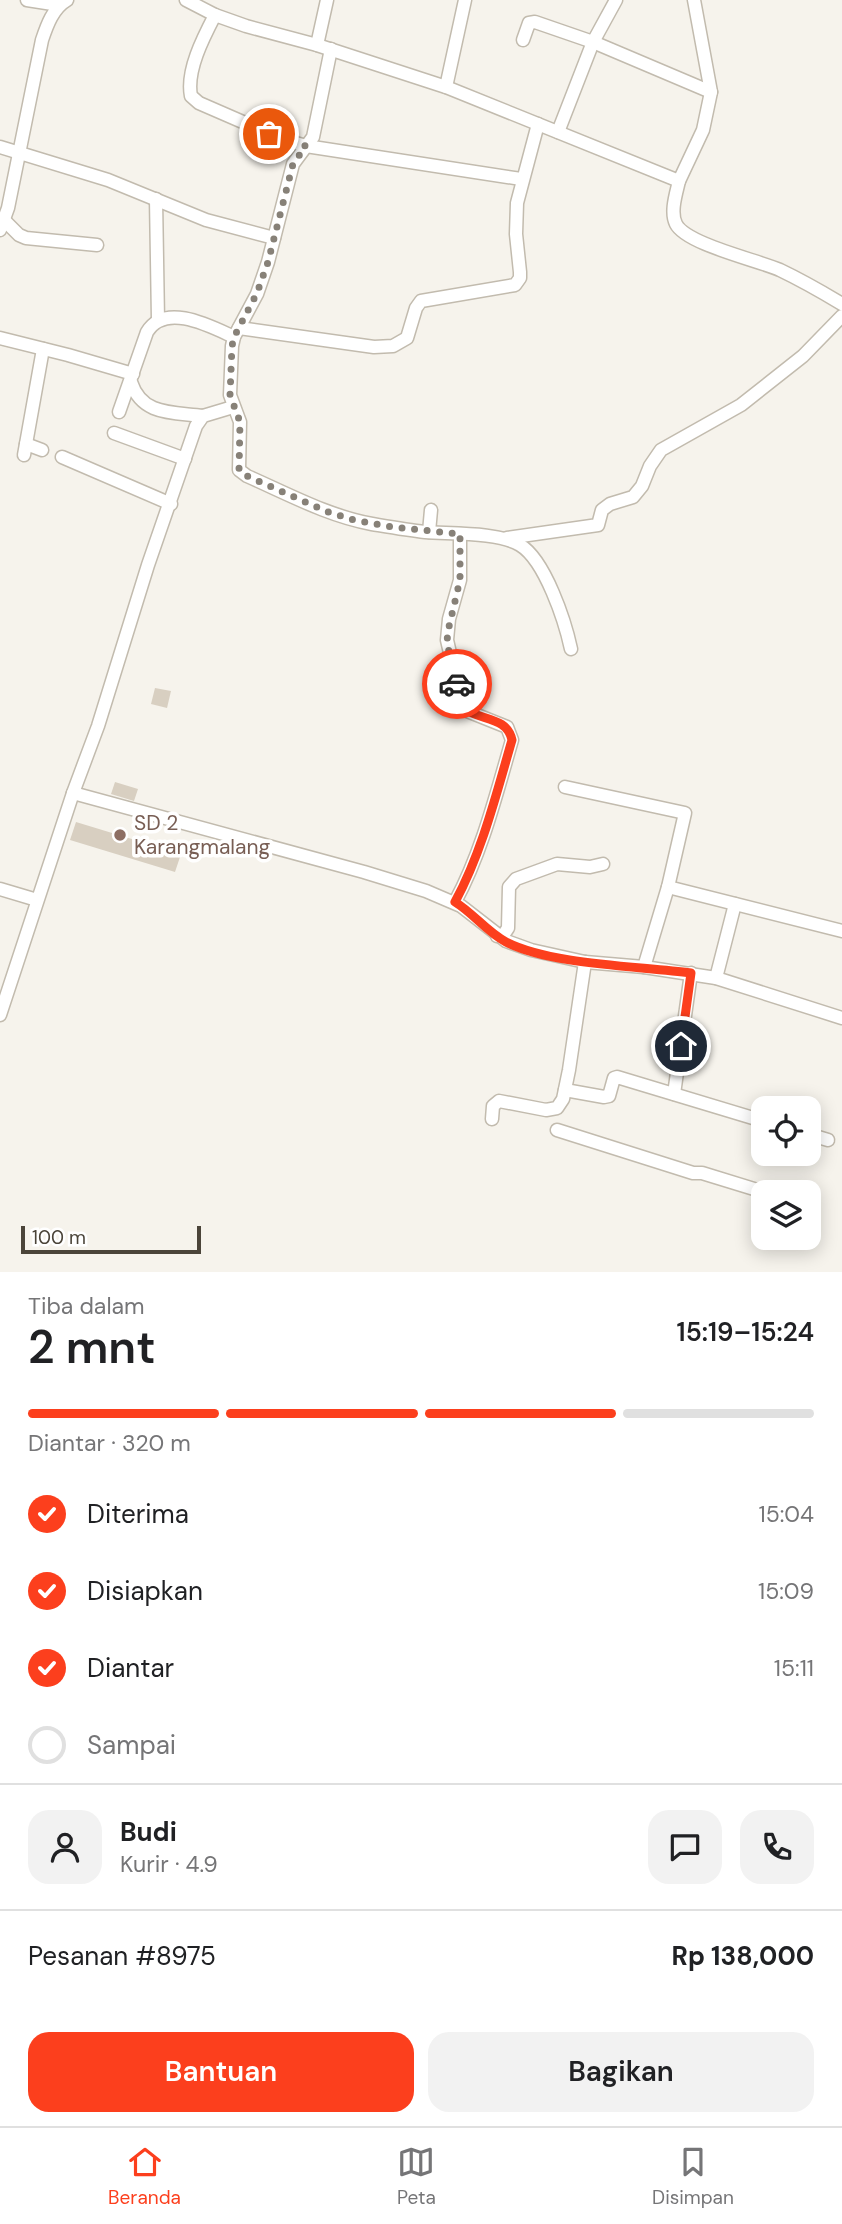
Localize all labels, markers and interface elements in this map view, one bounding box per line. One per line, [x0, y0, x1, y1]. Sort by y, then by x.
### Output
pin [239, 104, 299, 164]
icon: bag [250, 115, 288, 153]
courier [422, 649, 492, 719]
icon: car [438, 665, 476, 703]
place label: SD 2 Karangmalang [134, 809, 270, 861]
marker: SD 2 Karangmalang [112, 827, 128, 843]
pin [651, 1016, 711, 1076]
icon: home [662, 1027, 700, 1065]
map controls [751, 1096, 821, 1250]
button: locate [751, 1096, 821, 1166]
button: layers [751, 1180, 821, 1250]
scale bar [21, 1223, 201, 1255]
text: 100 m [32, 1225, 86, 1250]
text: Tiba dalam [28, 1291, 145, 1321]
text: 15:19–15:24 [677, 1315, 814, 1349]
text: 2 mnt [28, 1317, 156, 1377]
text: Diantar · 320 m [28, 1428, 191, 1458]
icon: check [28, 1495, 66, 1533]
text: Diterima [87, 1497, 189, 1531]
text: 15:04 [758, 1499, 814, 1529]
icon: check [28, 1572, 66, 1610]
text: Disiapkan [87, 1574, 203, 1608]
text: 15:09 [758, 1576, 814, 1606]
icon: check [28, 1649, 66, 1687]
text: Diantar [87, 1651, 174, 1685]
text: 15:11 [774, 1653, 814, 1683]
text: Sampai [87, 1728, 176, 1762]
button: person [28, 1810, 102, 1884]
button: chat [648, 1810, 722, 1884]
button: phone [740, 1810, 814, 1884]
text: Budi [120, 1815, 177, 1849]
text: Kurir · 4.9 [120, 1849, 218, 1879]
text: Pesanan #8975 [28, 1939, 216, 1973]
text: Rp 138,000 [672, 1939, 814, 1973]
button: Bantuan [28, 2032, 414, 2112]
button: Bagikan [428, 2032, 814, 2112]
tab: Beranda [108, 2143, 181, 2210]
tab: Peta [397, 2143, 436, 2210]
tab: Disimpan [652, 2143, 734, 2210]

